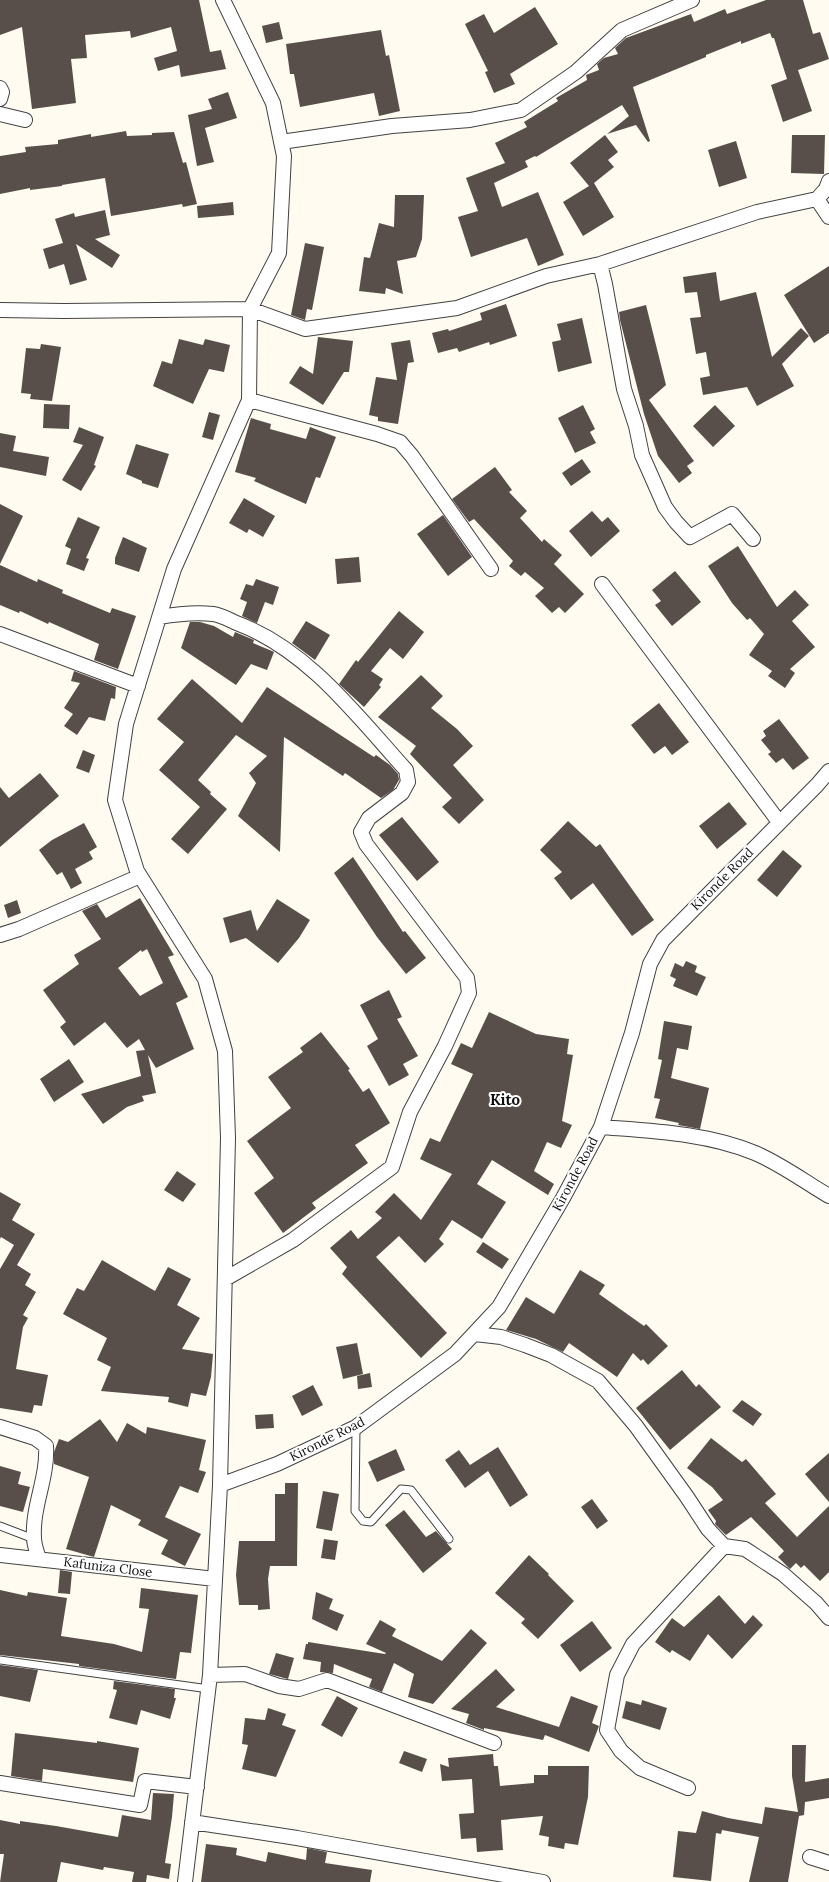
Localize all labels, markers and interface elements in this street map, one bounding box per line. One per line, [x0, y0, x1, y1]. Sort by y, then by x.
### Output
street label: Kironde Road [687, 844, 757, 914]
district label: Kito [490, 1090, 521, 1109]
street label: Kironde Road [548, 1134, 602, 1214]
street label: Kironde Road [287, 1413, 368, 1465]
street label: Kafuniza Close [63, 1553, 153, 1581]

